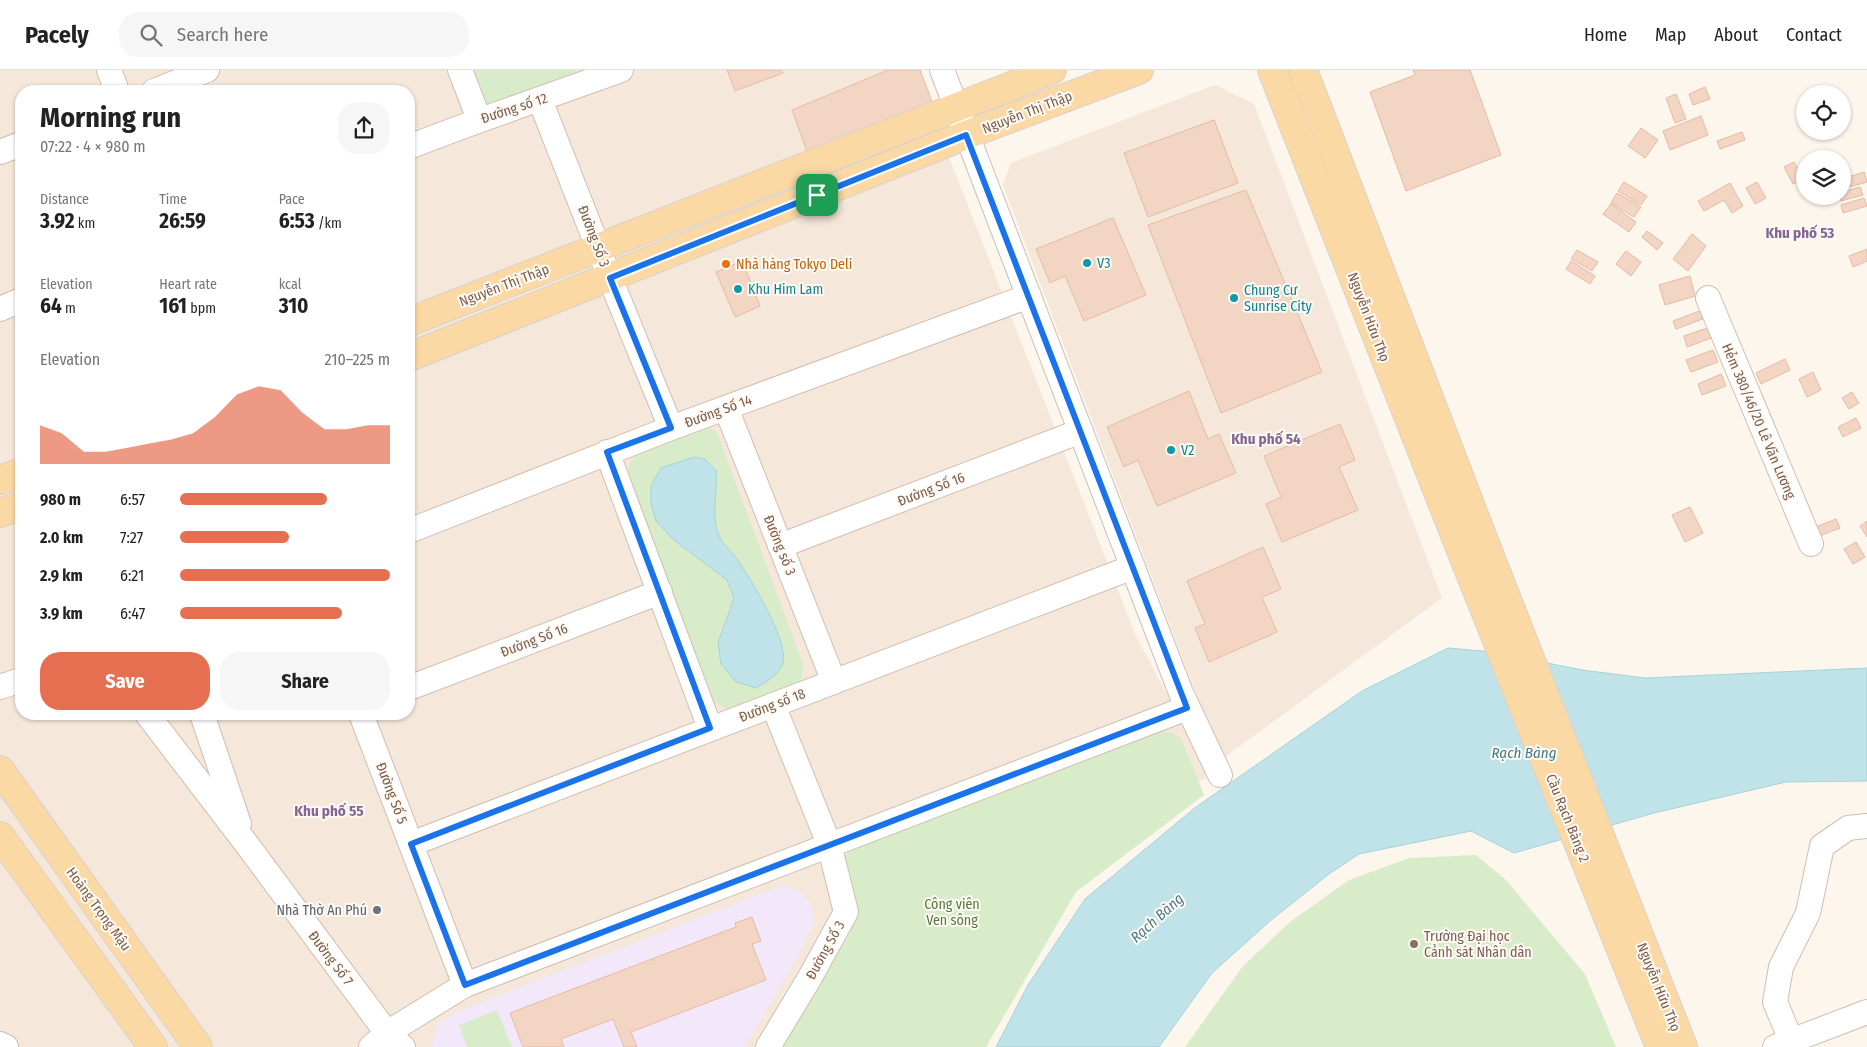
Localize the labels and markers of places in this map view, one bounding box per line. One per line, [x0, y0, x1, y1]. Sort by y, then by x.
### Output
pin [796, 174, 838, 216]
place label: V3 [1097, 255, 1110, 272]
place label: Nhà hàng Tokyo Deli [736, 256, 852, 273]
marker: V3 [1081, 257, 1093, 269]
marker: Nhà hàng Tokyo Deli [720, 258, 732, 270]
place label: Khu Him Lam [748, 281, 823, 298]
place label: Chung Cư Sunrise City [1244, 282, 1312, 315]
marker: Khu Him Lam [732, 283, 744, 295]
marker: Chung Cư Sunrise City [1228, 292, 1240, 304]
place label: V2 [1181, 442, 1194, 459]
marker: V2 [1165, 444, 1177, 456]
place label: Nhà Thờ An Phú [276, 902, 367, 919]
marker: Nhà Thờ An Phú [371, 904, 383, 916]
place label: Trường Đại học Cảnh sát Nhân dân [1424, 928, 1532, 961]
marker: Trường Đại học Cảnh sát Nhân dân [1408, 938, 1420, 950]

